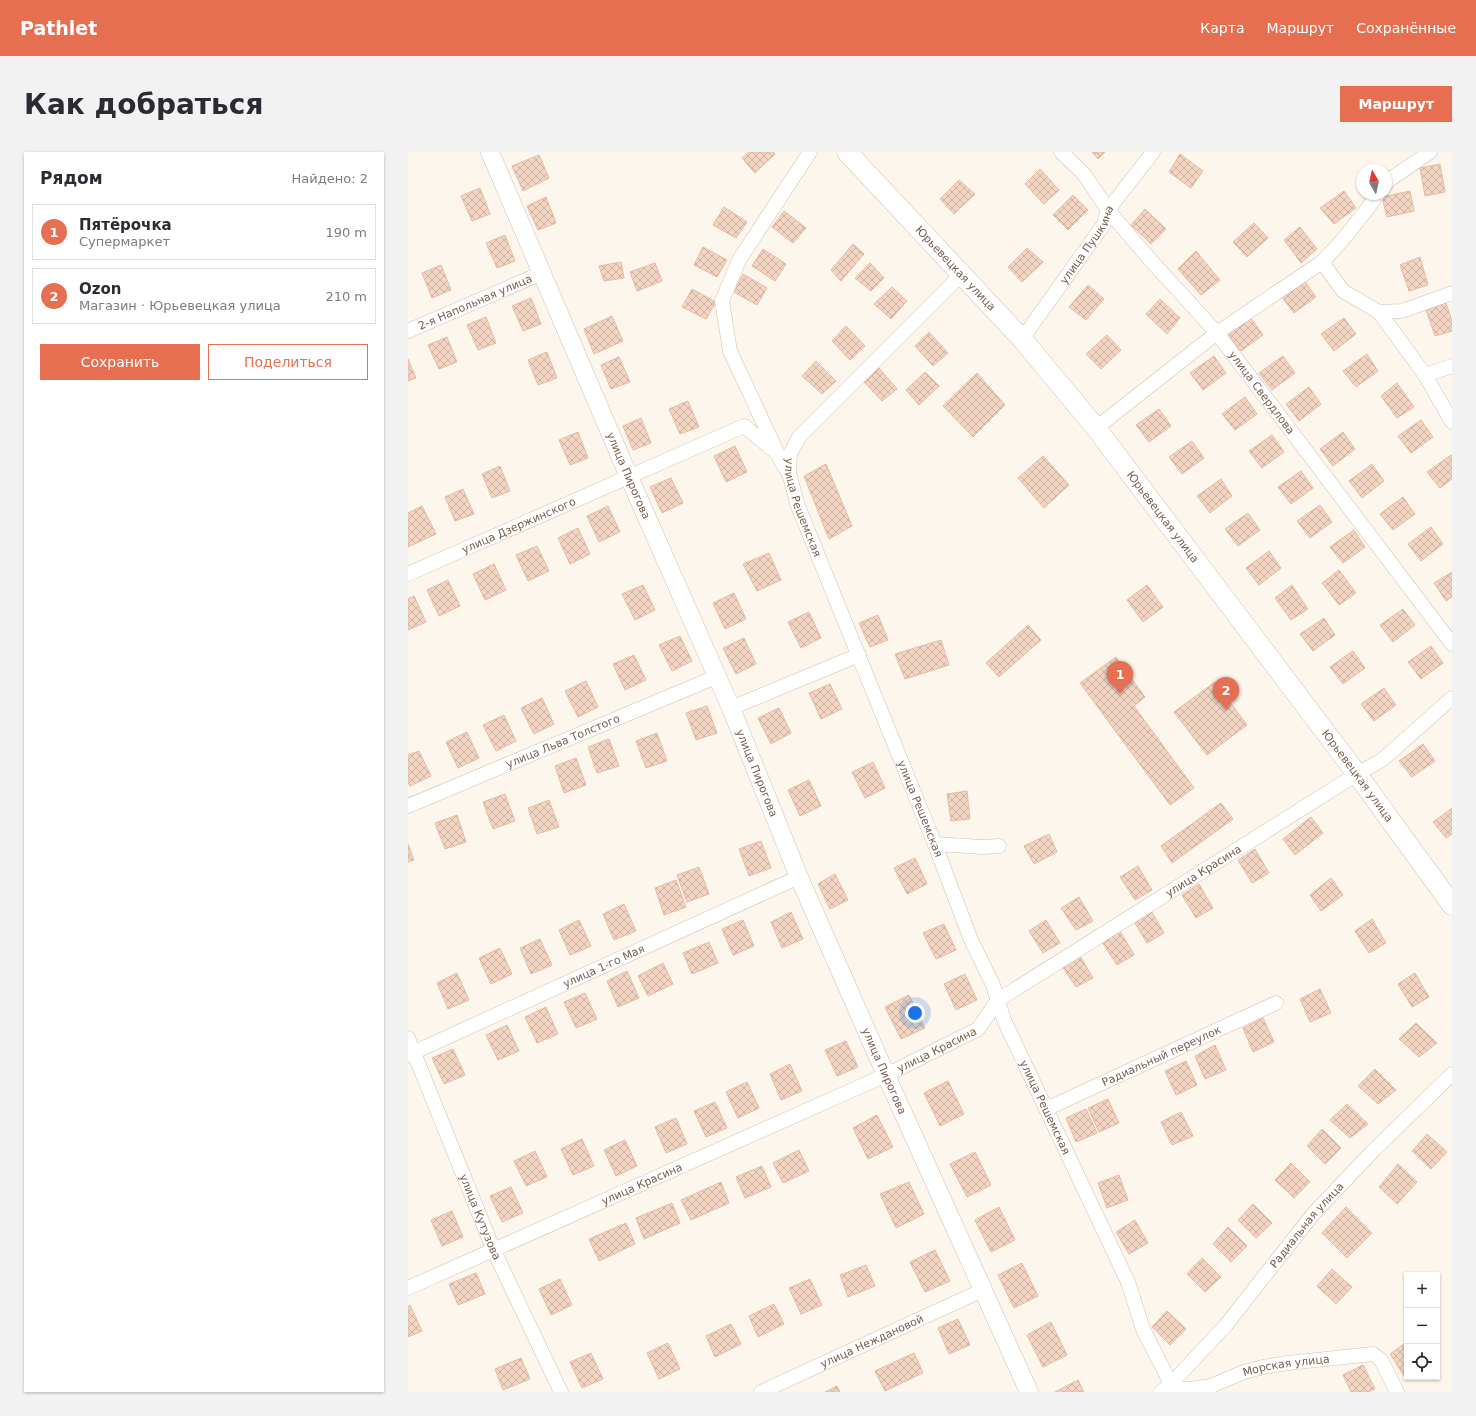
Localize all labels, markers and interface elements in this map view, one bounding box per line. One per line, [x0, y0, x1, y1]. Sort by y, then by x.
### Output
text: Pathlet [20, 17, 97, 39]
text: Карта [1200, 20, 1244, 36]
text: Маршрут [1266, 20, 1334, 36]
text: Сохранённые [1356, 20, 1456, 36]
button: Маршрут [1340, 86, 1452, 122]
text: Как добраться [24, 88, 263, 121]
north arrow [1356, 164, 1392, 200]
text: Рядом [40, 168, 103, 188]
text: Найдено: 2 [292, 171, 368, 186]
street label: улица Пушкина [1057, 203, 1116, 287]
text: Пятёрочка [79, 216, 172, 234]
street label: Юрьевецкая улица [912, 223, 998, 314]
text: 1 [49, 225, 59, 240]
text: 190 m [325, 225, 367, 240]
text: Супермаркет [79, 234, 170, 249]
street label: 2-я Напольная улица [416, 272, 534, 333]
text: Ozon [79, 280, 121, 298]
text: 2 [49, 289, 59, 304]
text: 210 m [325, 289, 367, 304]
text: Магазин · Юрьевецкая улица [79, 298, 281, 313]
button: Сохранить [40, 344, 200, 380]
button: Поделиться [208, 344, 368, 380]
street label: улица Свердлова [1226, 349, 1297, 437]
street label: улица Пирогова [604, 430, 653, 521]
street label: улица Решемская [782, 458, 824, 559]
street label: Юрьевецкая улица [1124, 469, 1201, 565]
street label: улица Дзержинского [460, 495, 578, 556]
pin: 1 [1107, 661, 1133, 694]
pin: 2 [1213, 677, 1239, 710]
street label: улица Льва Толстого [504, 712, 622, 771]
street label: улица Пирогова [733, 727, 780, 819]
street label: Юрьевецкая улица [1319, 727, 1396, 825]
street label: улица Решемская [895, 759, 945, 859]
street label: улица Красина [1163, 842, 1244, 900]
street label: улица 1-го Мая [561, 942, 647, 991]
your location [905, 1003, 925, 1023]
street label: Радиальный переулок [1100, 1023, 1223, 1089]
street label: улица Красина [895, 1025, 979, 1075]
street label: улица Пирогова [859, 1026, 909, 1116]
street label: улица Решемская [1017, 1058, 1073, 1157]
street label: улица Красина [600, 1161, 684, 1208]
street label: улица Кутузова [457, 1172, 503, 1262]
street label: Радиальная улица [1267, 1180, 1347, 1271]
map controls [1404, 1272, 1440, 1380]
button: + [1404, 1272, 1440, 1308]
button: − [1404, 1308, 1440, 1344]
street label: улица Неждановой [818, 1312, 926, 1371]
button: locate [1404, 1344, 1440, 1380]
street label: Морская улица [1241, 1353, 1330, 1379]

